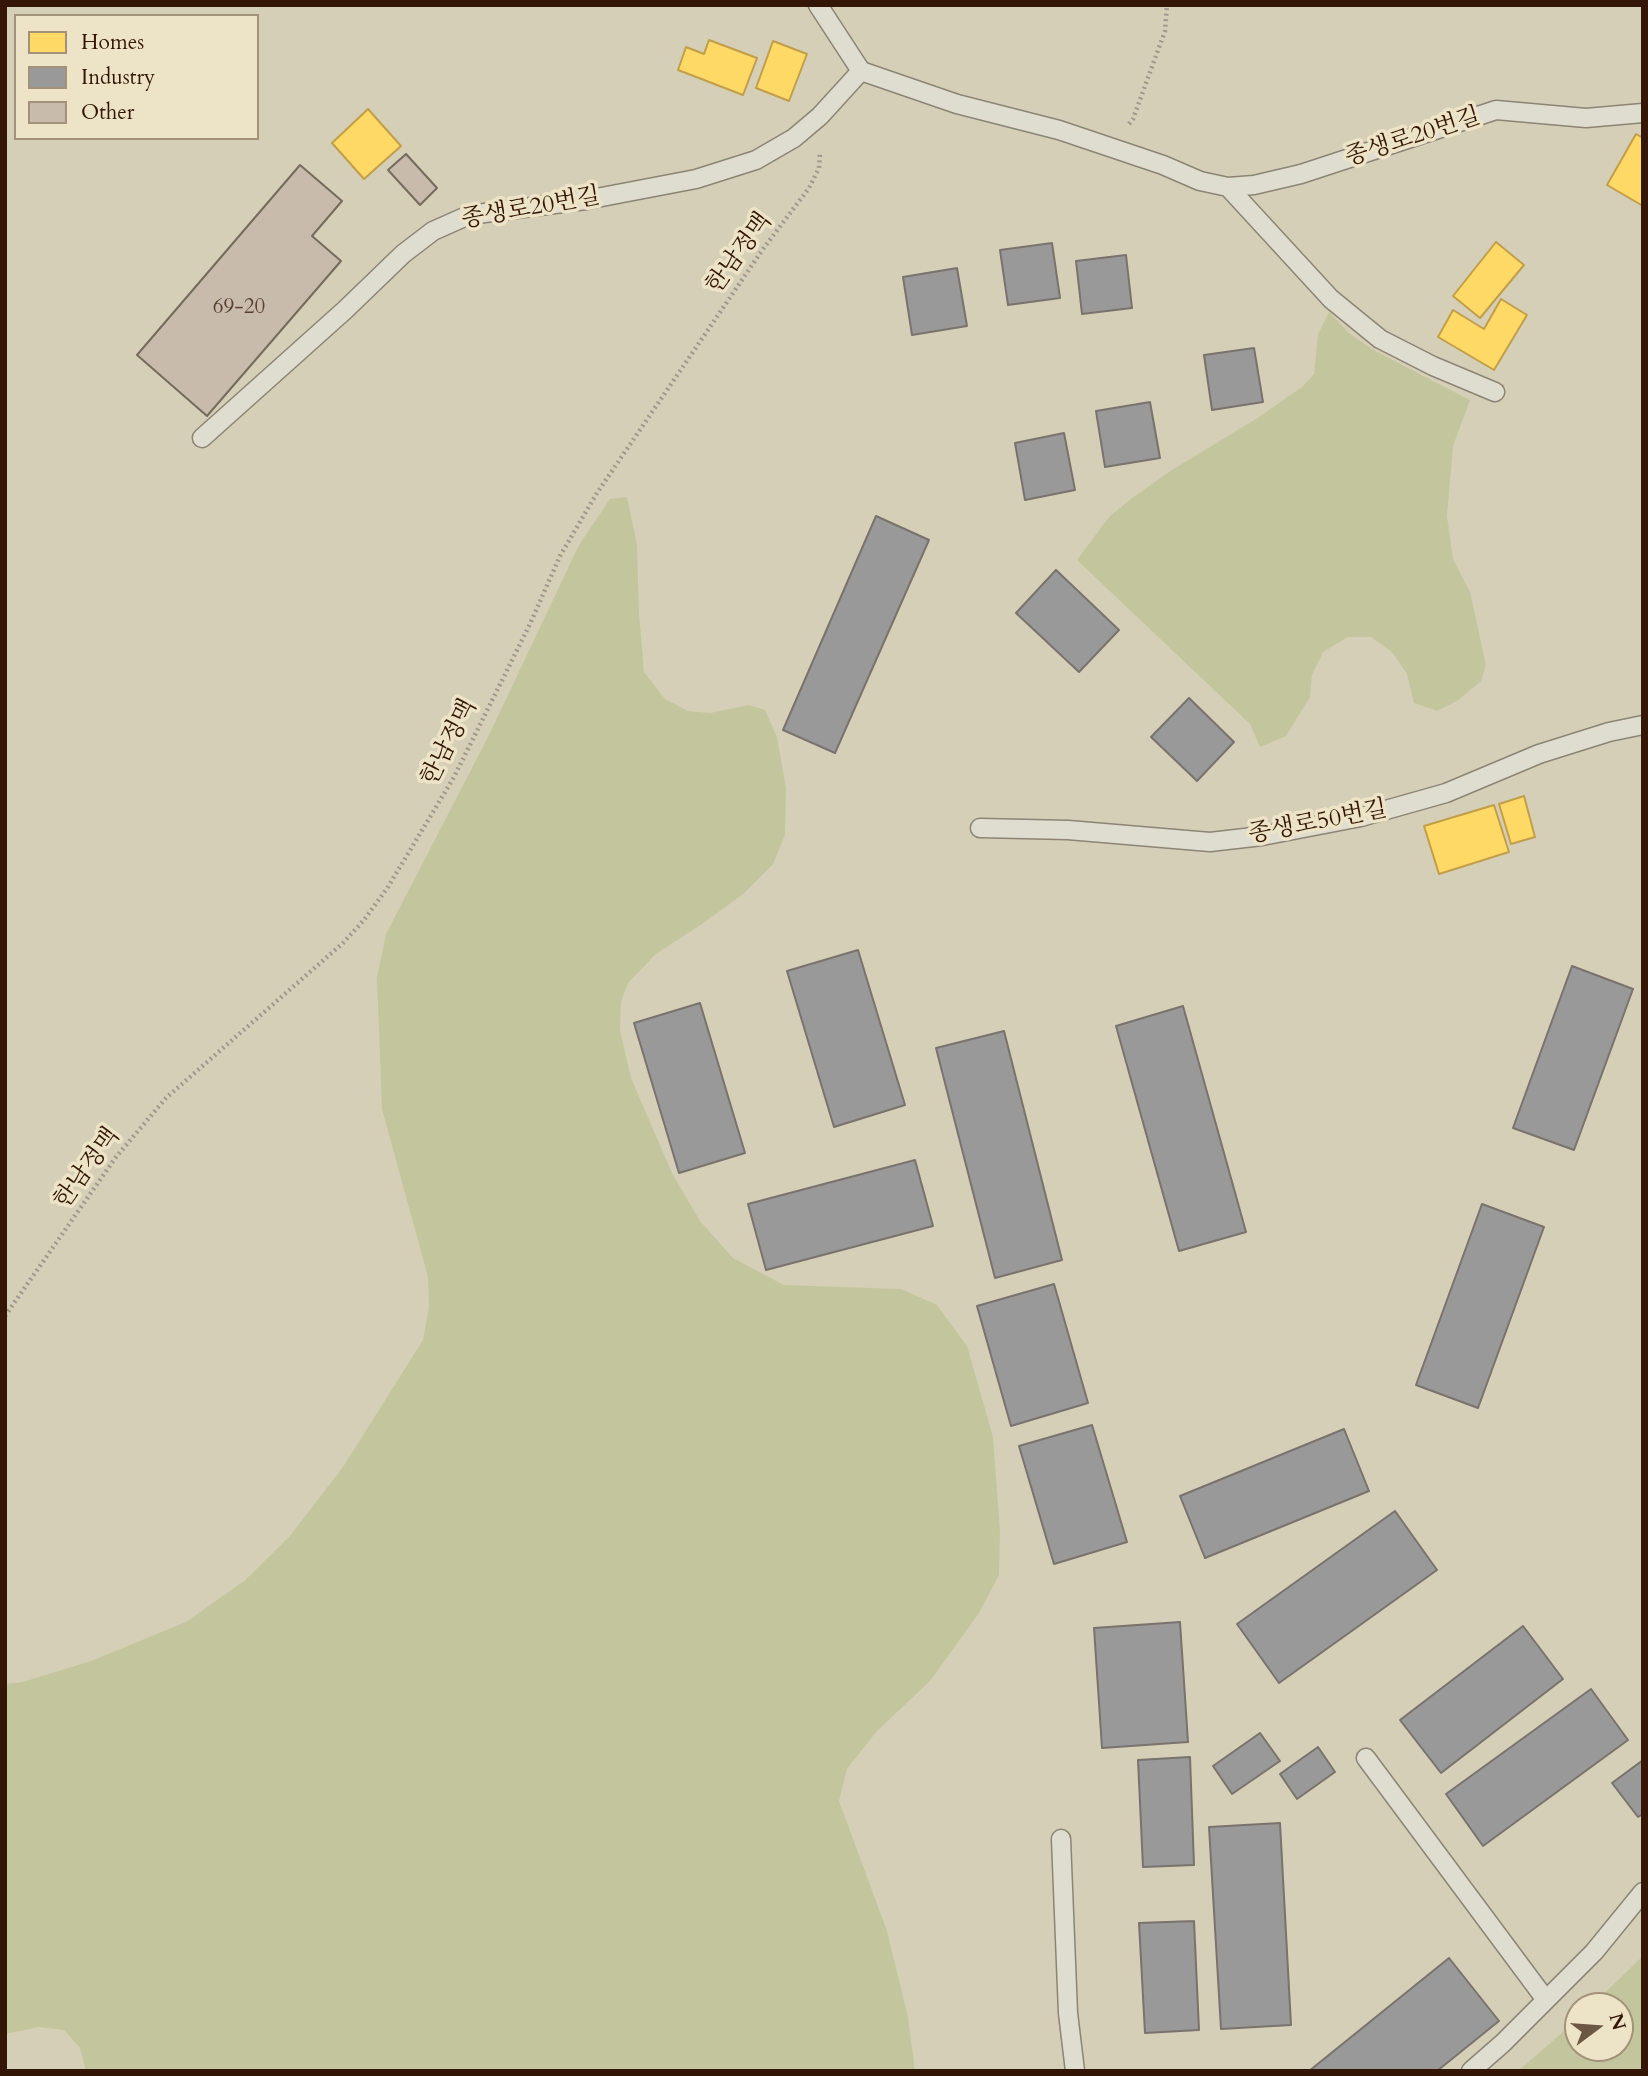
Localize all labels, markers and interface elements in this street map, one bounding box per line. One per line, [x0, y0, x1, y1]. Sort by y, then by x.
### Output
legend [14, 14, 259, 140]
text: Homes [81, 28, 144, 57]
text: Industry [81, 63, 155, 92]
text: Other [81, 98, 135, 127]
street label: 종생로20번길 [1342, 103, 1484, 173]
street label: 종생로20번길 [459, 183, 603, 235]
street label: 한남정맥 [701, 208, 779, 300]
house number: 69-20 [213, 295, 265, 321]
street label: 한남정맥 [416, 695, 484, 791]
street label: 종생로50번길 [1246, 795, 1390, 851]
street label: 한남정맥 [49, 1123, 127, 1215]
north arrow [1564, 1992, 1634, 2062]
text: N [1602, 2010, 1632, 2033]

